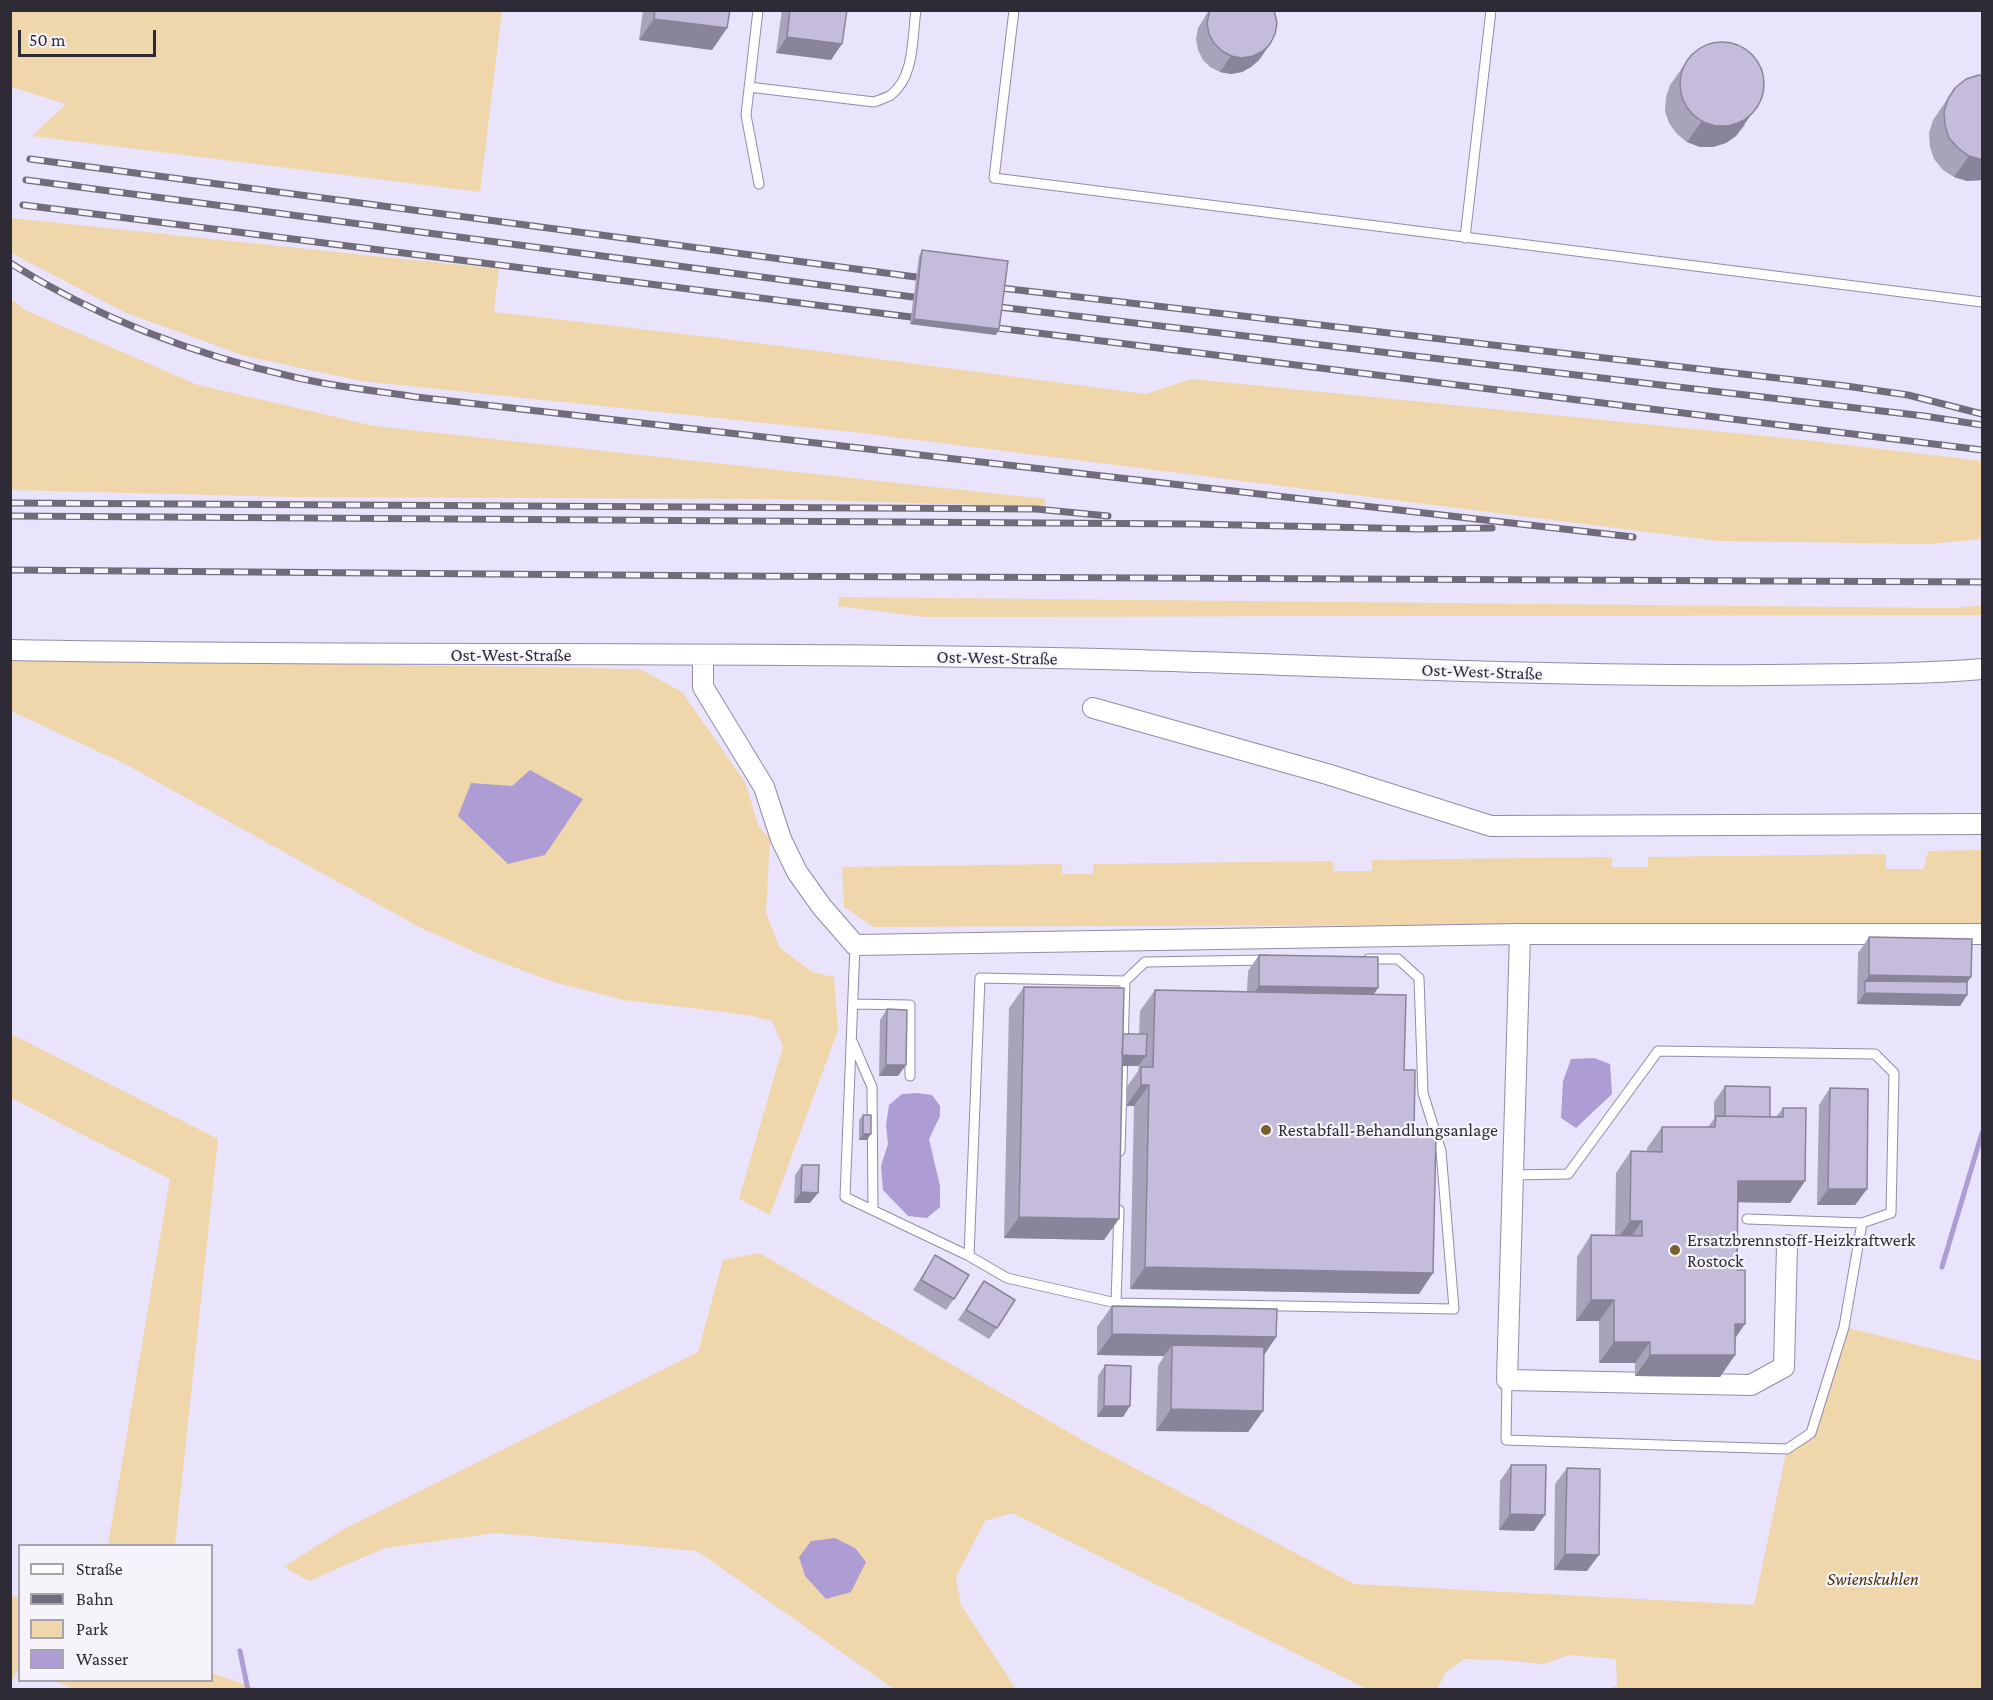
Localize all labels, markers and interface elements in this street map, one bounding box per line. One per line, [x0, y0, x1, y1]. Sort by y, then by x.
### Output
scale bar [21, 18, 159, 56]
text: 50 m [29, 30, 66, 50]
street label: Ost-West-Straße [450, 644, 572, 666]
street label: Ost-West-Straße [936, 646, 1058, 670]
street label: Ost-West-Straße [1421, 659, 1543, 685]
place label: Restabfall-Behandlungsanlage [1278, 1119, 1498, 1141]
marker: Restabfall-Behandlungsanlage [1259, 1123, 1273, 1137]
place label: Ersatzbrennstoff-Heizkraftwerk Rostock [1687, 1229, 1916, 1272]
marker: Ersatzbrennstoff-Heizkraftwerk Rostock [1668, 1243, 1682, 1257]
legend [18, 1544, 213, 1682]
text: Straße [76, 1559, 123, 1579]
park label: Swienskuhlen [1827, 1568, 1919, 1590]
text: Bahn [76, 1589, 114, 1609]
text: Park [76, 1619, 108, 1639]
text: Wasser [76, 1649, 129, 1669]

